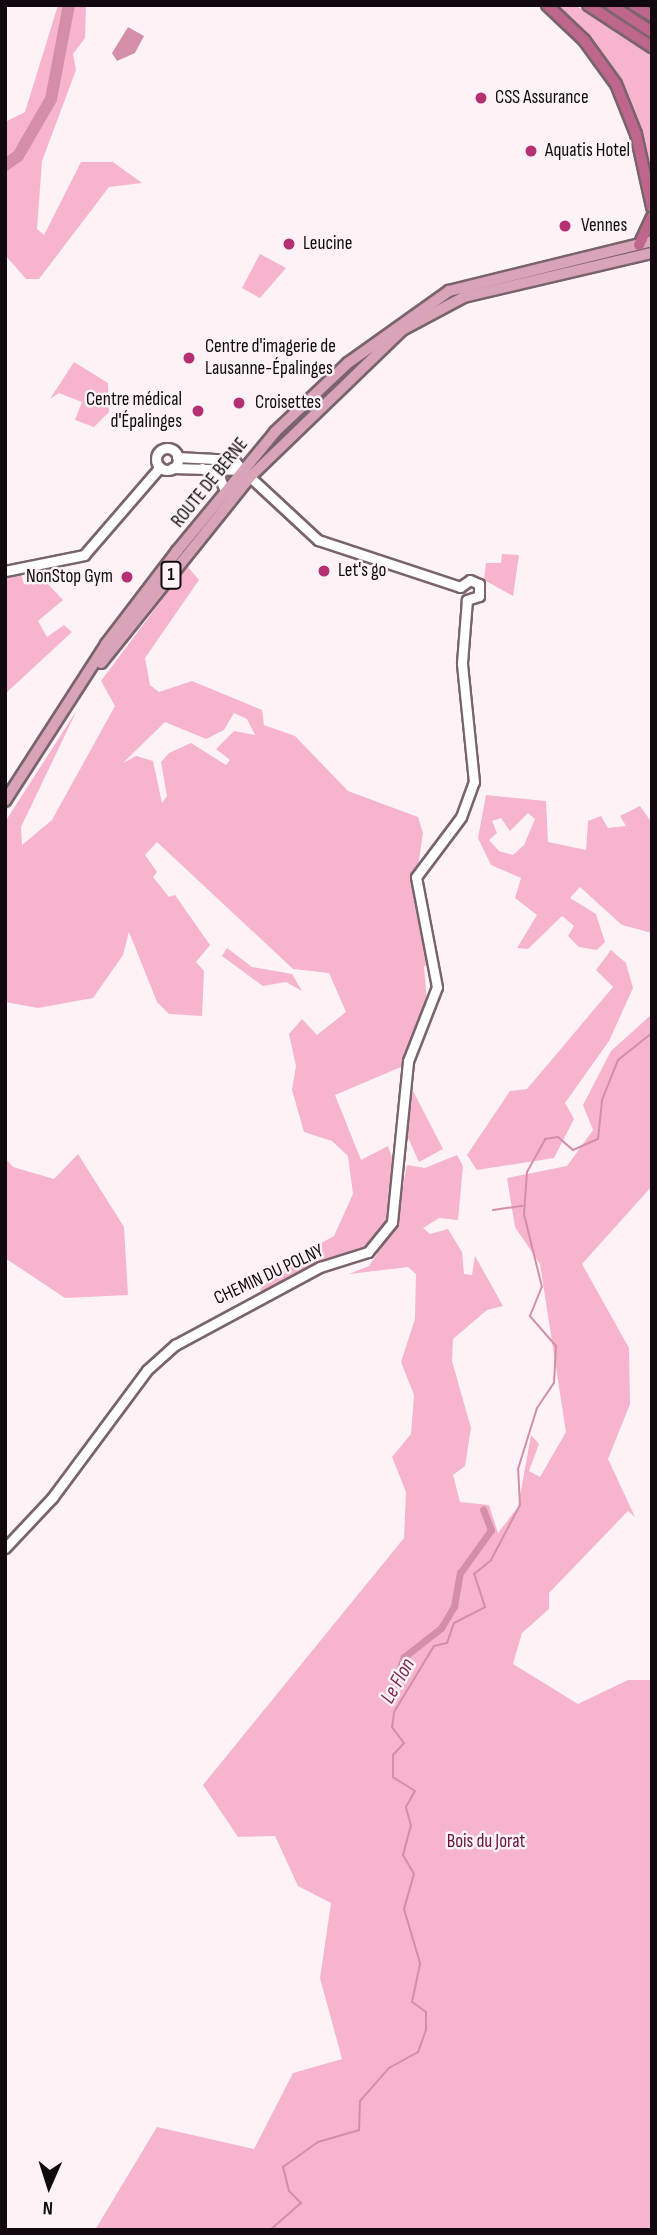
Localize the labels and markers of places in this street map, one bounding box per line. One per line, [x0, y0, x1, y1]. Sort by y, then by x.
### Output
place label: CSS Assurance [495, 87, 589, 109]
marker: CSS Assurance [473, 90, 489, 106]
place label: Aquatis Hotel [545, 140, 630, 162]
marker: Aquatis Hotel [523, 143, 539, 159]
place label: Vennes [581, 215, 627, 237]
marker: Vennes [555, 216, 575, 236]
place label: Leucine [303, 233, 352, 255]
marker: Leucine [281, 236, 297, 252]
place label: Centre d'imagerie de Lausanne-Épalinges [205, 336, 336, 380]
marker: Centre d'imagerie de Lausanne-Épalinges [179, 348, 199, 368]
place label: Centre médical d'Épalinges [86, 389, 182, 433]
place label: Croisettes [255, 392, 321, 414]
marker: Croisettes [229, 393, 249, 413]
marker: Centre médical d'Épalinges [188, 401, 208, 421]
place label: Let's go [338, 560, 386, 582]
marker: Let's go [316, 563, 332, 579]
place label: NonStop Gym [26, 566, 113, 588]
marker: NonStop Gym [119, 569, 135, 585]

